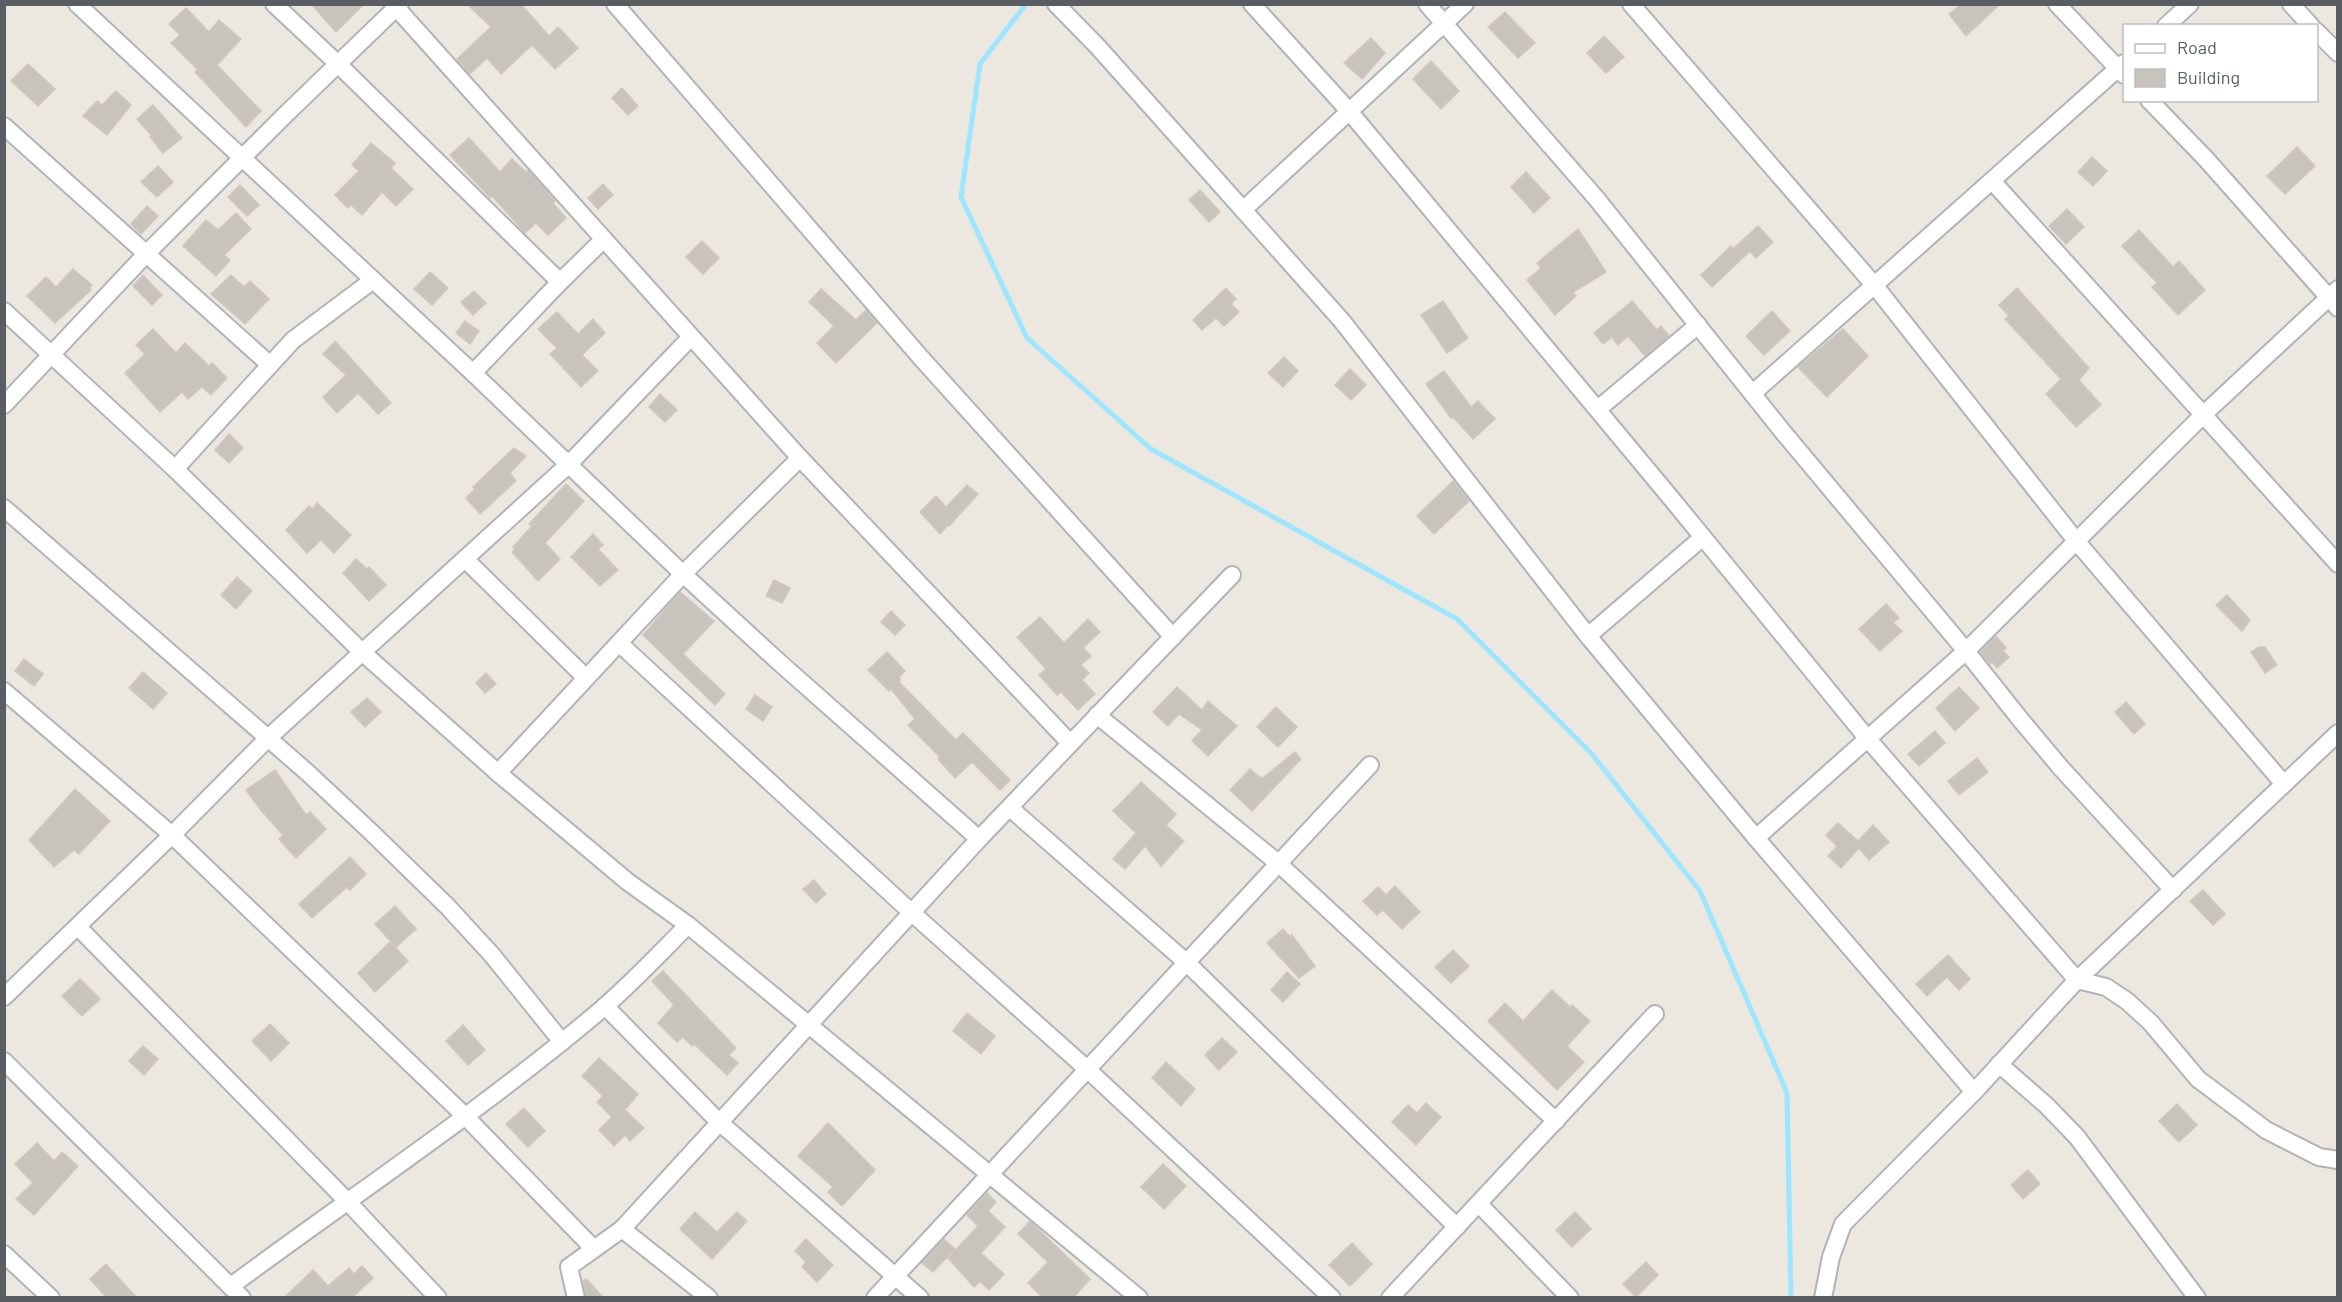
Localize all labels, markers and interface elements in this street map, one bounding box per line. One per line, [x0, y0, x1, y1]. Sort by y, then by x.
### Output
legend [2123, 24, 2318, 102]
text: Road [2177, 36, 2217, 58]
text: Building [2177, 66, 2240, 88]

